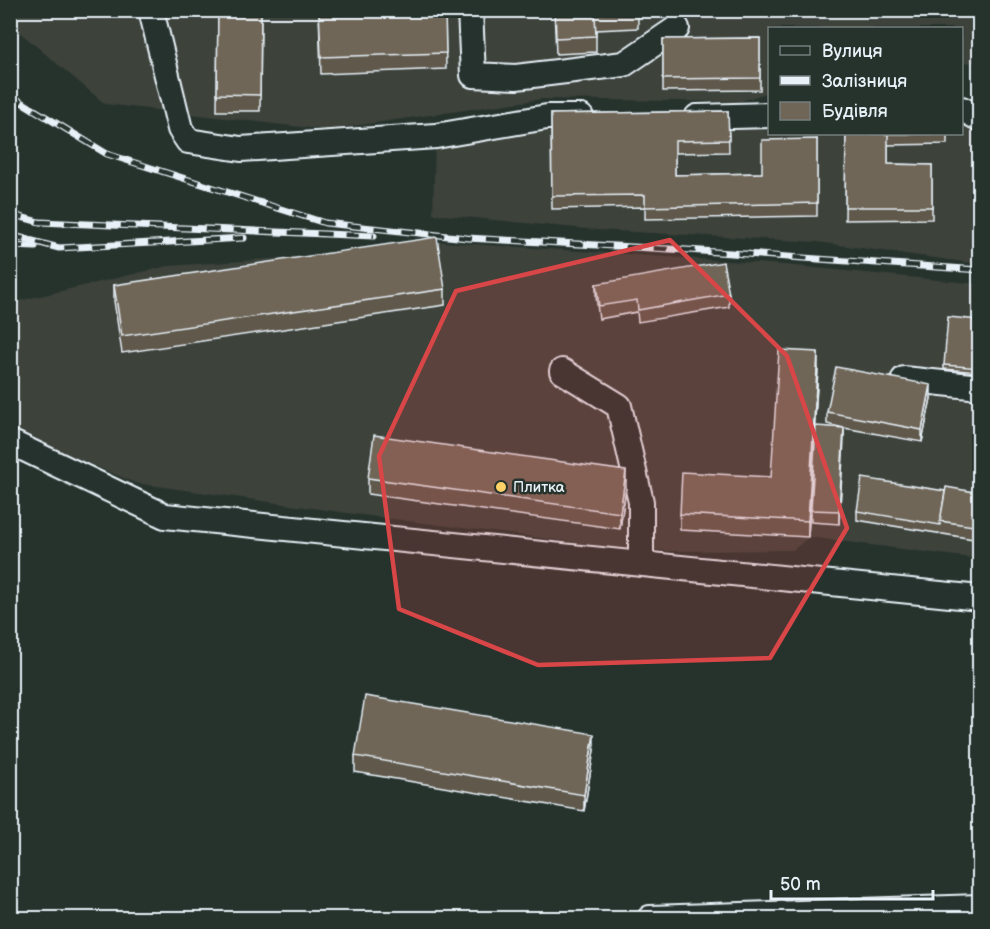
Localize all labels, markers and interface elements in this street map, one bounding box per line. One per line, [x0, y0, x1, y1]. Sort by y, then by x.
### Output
legend [768, 27, 963, 135]
text: Вулиця [822, 41, 883, 62]
text: Залізниця [822, 71, 907, 92]
text: Будівля [822, 101, 888, 122]
place label: Плитка [513, 478, 565, 497]
marker: Плитка [494, 480, 508, 494]
scale bar [771, 863, 933, 901]
text: 50 m [780, 874, 821, 895]

